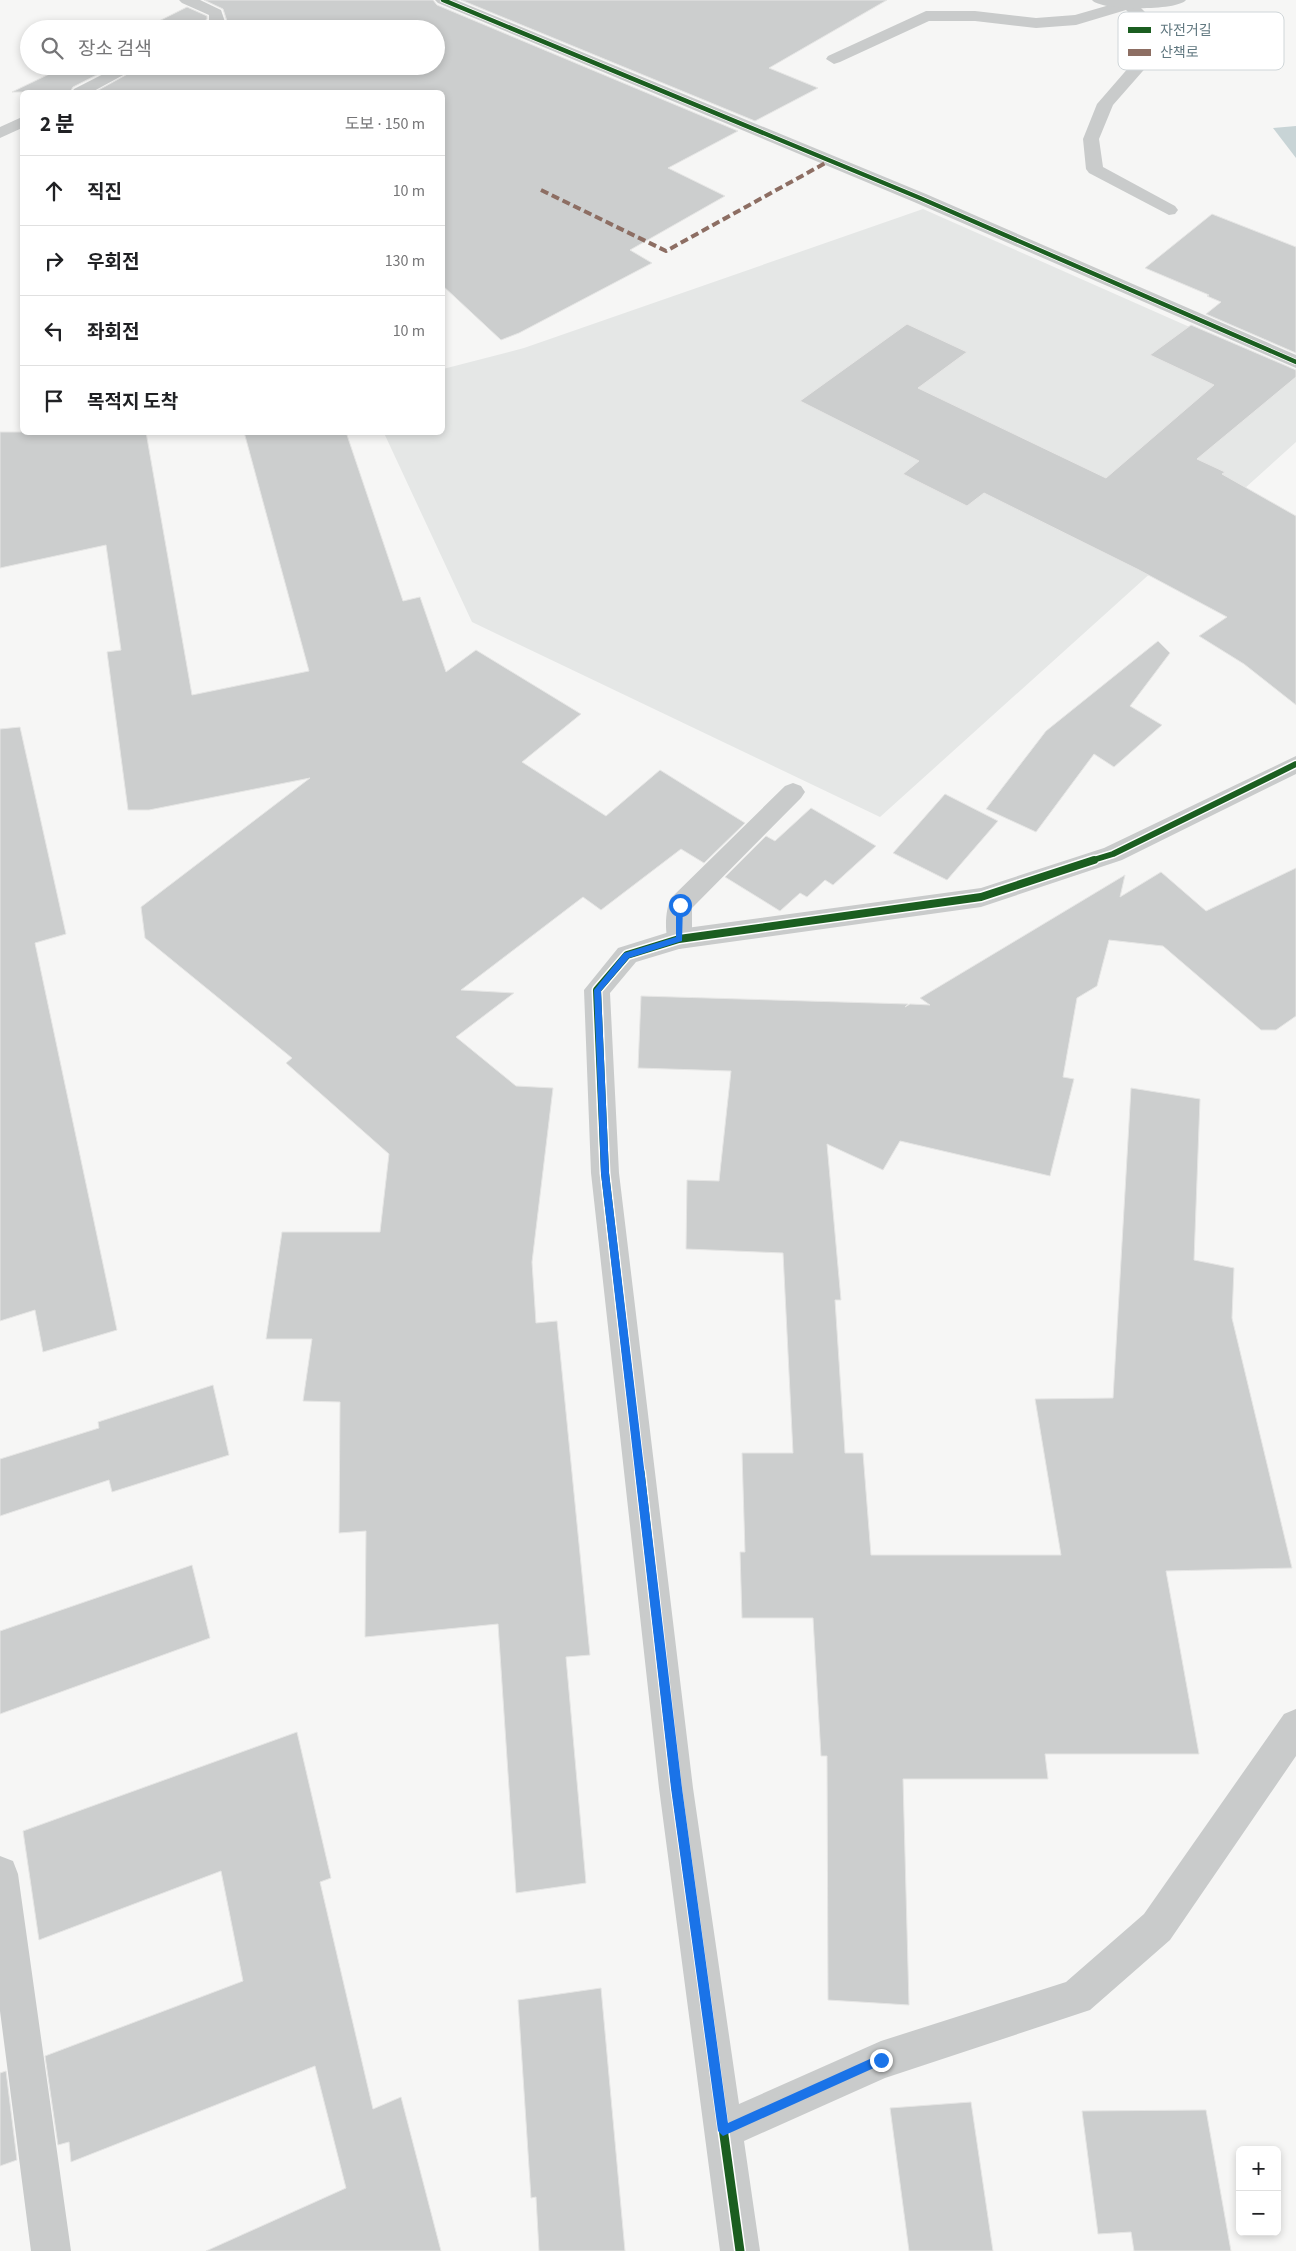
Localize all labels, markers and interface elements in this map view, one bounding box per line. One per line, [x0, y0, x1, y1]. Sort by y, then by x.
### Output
legend [1118, 12, 1284, 70]
search box [20, 20, 445, 75]
text: 자전거길 [1160, 21, 1212, 41]
icon: search [38, 34, 66, 62]
text: 장소 검색 [78, 36, 152, 63]
text: 산책로 [1160, 43, 1199, 63]
text: 2 분 [40, 109, 75, 139]
text: 도보 · 150 m [345, 113, 425, 135]
icon: ahead [40, 177, 68, 205]
text: 직진 [87, 179, 122, 206]
text: 10 m [393, 180, 425, 202]
icon: right [40, 247, 68, 275]
text: 우회전 [87, 249, 139, 276]
text: 130 m [385, 250, 425, 272]
icon: left [40, 317, 68, 345]
text: 좌회전 [87, 319, 139, 346]
text: 10 m [393, 320, 425, 342]
icon: arrive [40, 387, 68, 415]
text: 목적지 도착 [87, 389, 178, 416]
route start [669, 894, 692, 917]
route end [870, 2049, 893, 2072]
map controls [1236, 2146, 1281, 2236]
button: + [1236, 2146, 1281, 2191]
button: − [1236, 2191, 1281, 2236]

